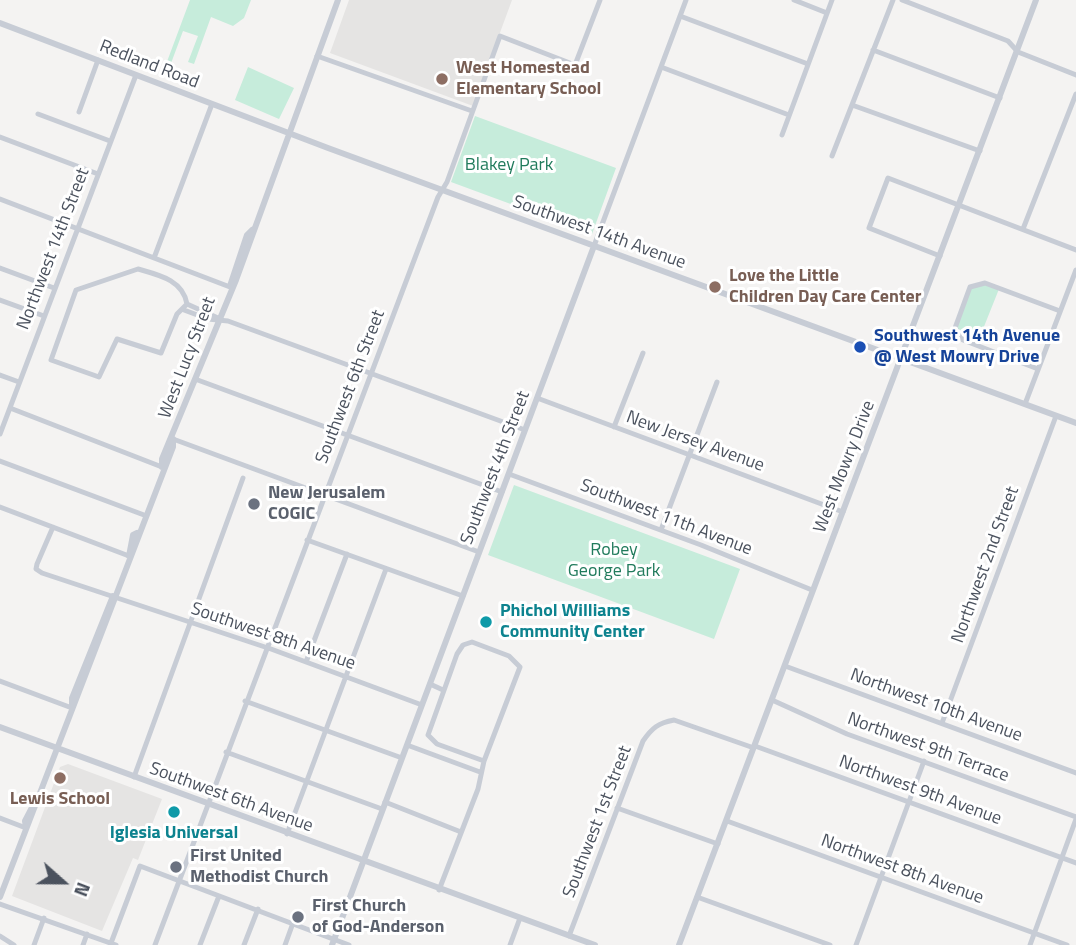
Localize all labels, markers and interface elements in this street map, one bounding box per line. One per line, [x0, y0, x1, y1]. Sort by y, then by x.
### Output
street label: Redland Road [96, 36, 202, 94]
place label: West Homestead Elementary School [456, 58, 601, 100]
marker: West Homestead Elementary School [434, 71, 450, 87]
park label: Blakey Park [465, 155, 553, 177]
street label: Northwest 14th Street [13, 165, 95, 333]
street label: Southwest 14th Avenue [510, 192, 688, 274]
place label: Love the Little Children Day Care Center [729, 266, 921, 308]
marker: Love the Little Children Day Care Center [707, 279, 723, 295]
street label: West Lucy Street [155, 294, 221, 422]
street label: Southwest 6th Street [312, 307, 390, 467]
place label: Southwest 14th Avenue @ West Mowry Drive [874, 326, 1060, 368]
marker: Southwest 14th Avenue @ West Mowry Drive [852, 339, 868, 355]
street label: Southwest 4th Street [457, 388, 535, 548]
street label: West Mowry Drive [810, 398, 880, 536]
street label: New Jersey Avenue [623, 407, 767, 477]
street label: Southwest 11th Avenue [577, 475, 755, 561]
place label: New Jerusalem COGIC [268, 483, 385, 526]
street label: Northwest 2nd Street [948, 484, 1024, 646]
marker: New Jerusalem COGIC [246, 496, 262, 512]
park label: Robey George Park [568, 540, 660, 582]
street label: Southwest 8th Avenue [188, 599, 358, 675]
place label: Phichol Williams Community Center [500, 601, 645, 644]
marker: Phichol Williams Community Center [478, 614, 494, 630]
street label: Northwest 10th Avenue [847, 665, 1025, 747]
street label: Northwest 9th Terrace [844, 709, 1012, 787]
street label: Southwest 1st Street [559, 743, 637, 901]
street label: Northwest 9th Avenue [836, 752, 1004, 830]
street label: Southwest 6th Avenue [146, 758, 316, 838]
marker: Lewis School [52, 770, 68, 786]
place label: Lewis School [10, 789, 110, 811]
marker: Iglesia Universal [166, 804, 182, 820]
place label: Iglesia Universal [110, 823, 238, 845]
street label: Northwest 8th Avenue [818, 831, 986, 909]
place label: First United Methodist Church [190, 846, 328, 888]
north arrow [28, 847, 98, 917]
marker: First United Methodist Church [168, 859, 184, 875]
text: N [67, 878, 99, 901]
place label: First Church of God-Anderson [312, 896, 444, 939]
marker: First Church of God-Anderson [290, 909, 306, 925]

